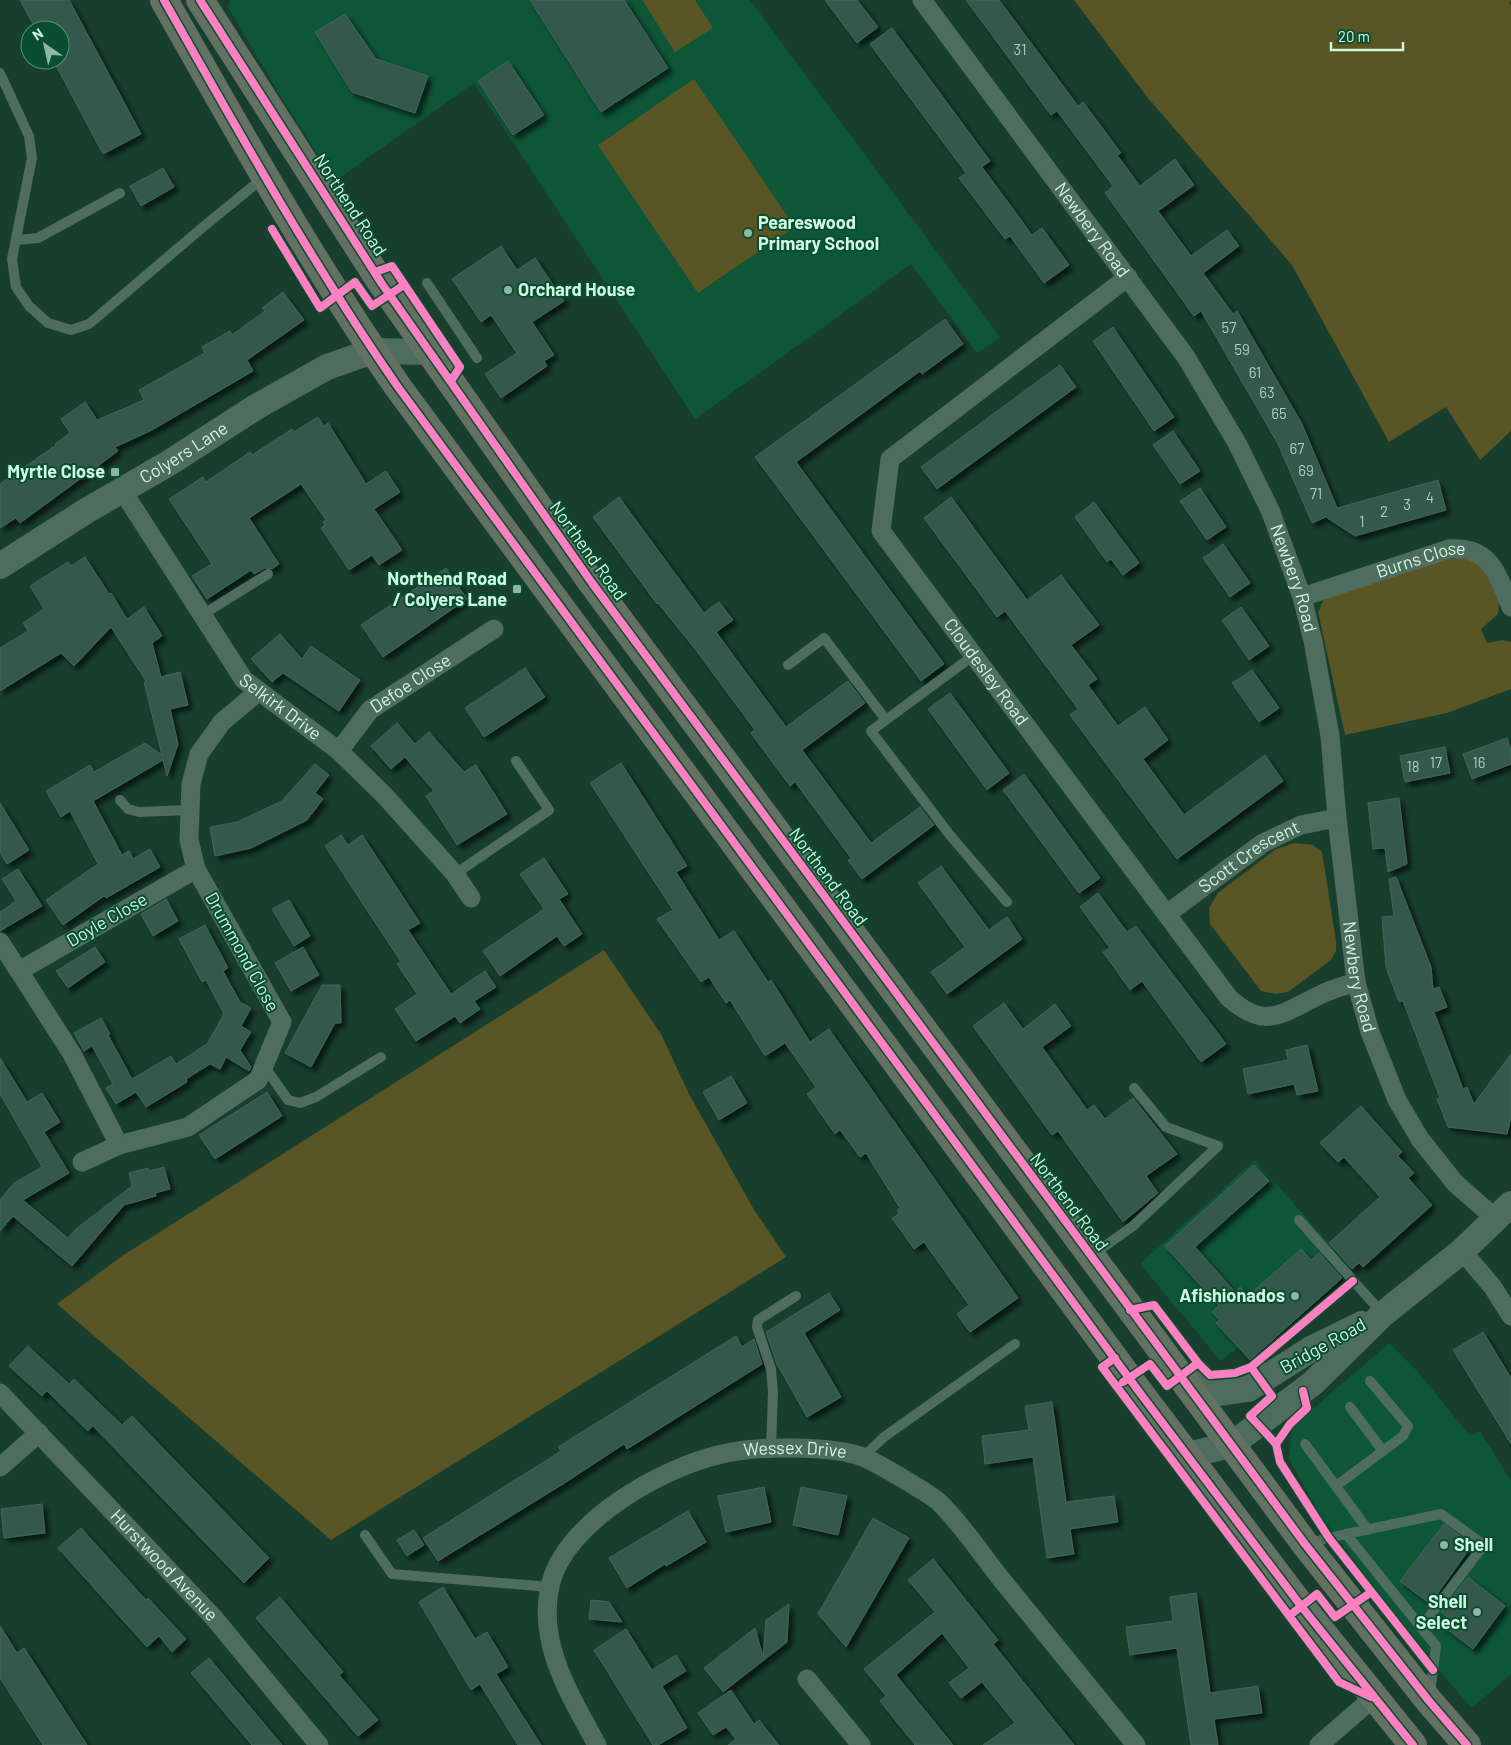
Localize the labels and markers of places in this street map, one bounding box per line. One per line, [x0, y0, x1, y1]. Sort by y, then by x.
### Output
place label: Peareswood Primary School [758, 211, 879, 254]
marker: Peareswood Primary School [742, 227, 754, 239]
place label: Orchard House [518, 278, 635, 300]
marker: Orchard House [502, 284, 514, 296]
place label: Myrtle Close [7, 460, 105, 482]
marker: Myrtle Close [109, 466, 121, 478]
place label: Northend Road / Colyers Lane [387, 567, 507, 610]
marker: Northend Road / Colyers Lane [511, 583, 523, 595]
place label: Afishionados [1179, 1284, 1285, 1306]
marker: Afishionados [1289, 1290, 1301, 1302]
place label: Shell [1454, 1533, 1493, 1555]
marker: Shell [1438, 1539, 1450, 1551]
place label: Shell Select [1416, 1590, 1467, 1633]
marker: Shell Select [1471, 1606, 1483, 1618]

